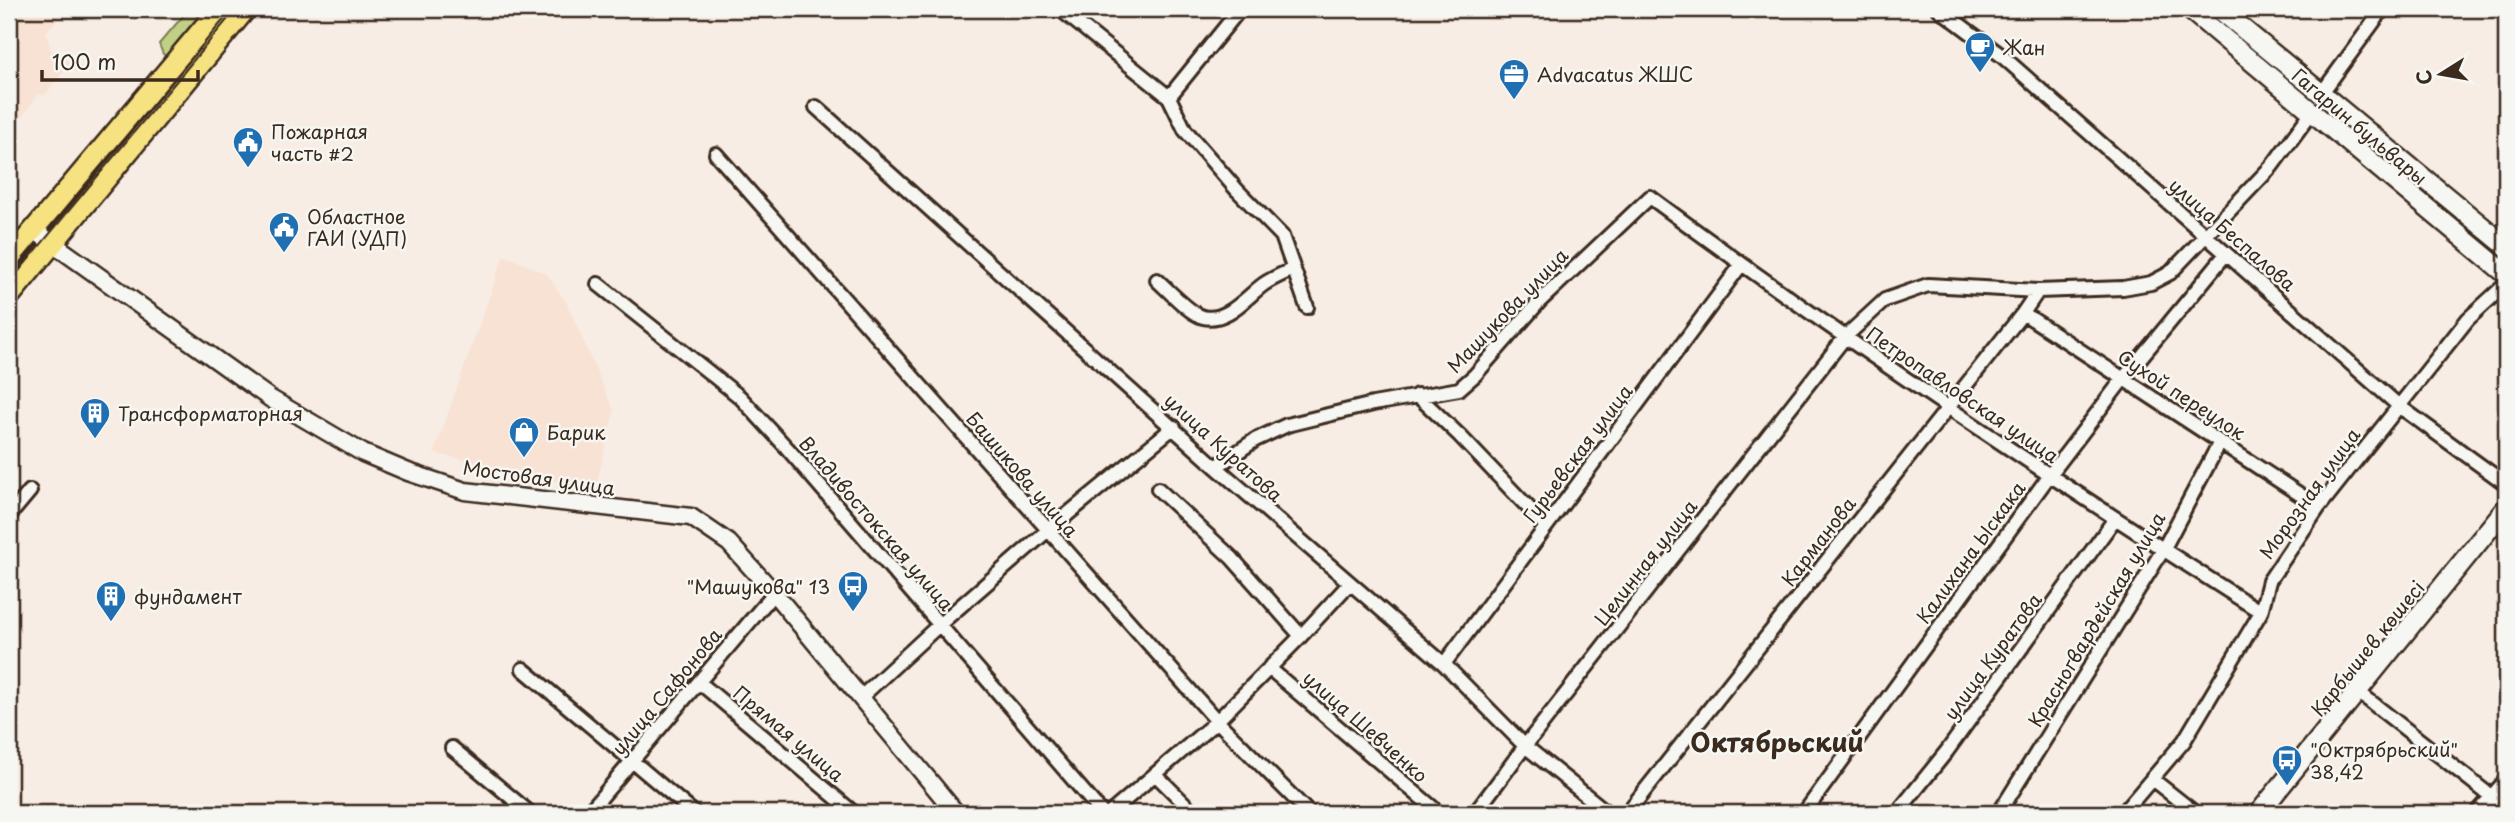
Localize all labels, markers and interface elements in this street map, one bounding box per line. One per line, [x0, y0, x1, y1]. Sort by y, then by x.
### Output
cafe icon: Жан [1963, 30, 1997, 74]
place label: Жан [2002, 33, 2045, 61]
scale bar [42, 38, 198, 82]
north arrow [2406, 38, 2476, 108]
text: 100 m [52, 45, 116, 77]
office icon: Advacatus ЖШС [1497, 57, 1531, 101]
place label: Advacatus ЖШС [1537, 60, 1693, 88]
street label: Гагарин бульвары [2286, 61, 2434, 191]
text: С [2408, 68, 2438, 87]
place label: Пожарная часть #2 [271, 117, 368, 167]
public building icon: Пожарная часть #2 [231, 125, 265, 169]
street label: улица Беспалова [2163, 171, 2303, 297]
place label: Областное ГАИ (УДП) [307, 202, 407, 252]
public building icon: Областное ГАИ (УДП) [267, 210, 301, 254]
street label: Машукова улица [1440, 241, 1574, 379]
street label: Петропавловская улица [1861, 319, 2065, 469]
street label: Сухой переулок [2112, 342, 2252, 446]
street label: Гурьевская улица [1516, 378, 1638, 528]
street label: улица Куратова [1159, 386, 1290, 508]
building icon: Трансформаторная [78, 396, 112, 440]
place label: Трансформаторная [118, 399, 303, 427]
street label: Башикова улица [961, 405, 1086, 543]
shop icon: Барик [507, 415, 541, 459]
place label: Барик [547, 418, 606, 446]
street label: Морозная улица [2252, 422, 2366, 564]
street label: Владивостокская улица [793, 430, 961, 616]
street label: Мостовая улица [461, 452, 617, 502]
street label: Калихана Ыскака [1909, 475, 2031, 629]
street label: Карманова [1774, 490, 1862, 592]
street label: Целинная улица [1587, 493, 1703, 631]
street label: Красногвардейская улица [2021, 506, 2171, 732]
bus stop icon: "Машукова" 13 [836, 569, 870, 613]
place label: "Машукова" 13 [686, 572, 830, 600]
street label: Қарбышев көшесі [2303, 574, 2431, 722]
building icon: фундамент [94, 579, 128, 623]
place label: фундамент [134, 582, 242, 610]
street label: улица Куратова [1936, 587, 2048, 725]
street label: улица Сафонова [604, 621, 728, 761]
street label: улица Шевченко [1297, 664, 1435, 788]
street label: Прямая улица [728, 678, 850, 788]
district label: Октябрьский [1690, 722, 1864, 761]
place label: "Октрябрьский" 38,42 [2310, 735, 2458, 785]
bus stop icon: "Октрябрьский" 38,42 [2270, 743, 2304, 787]

